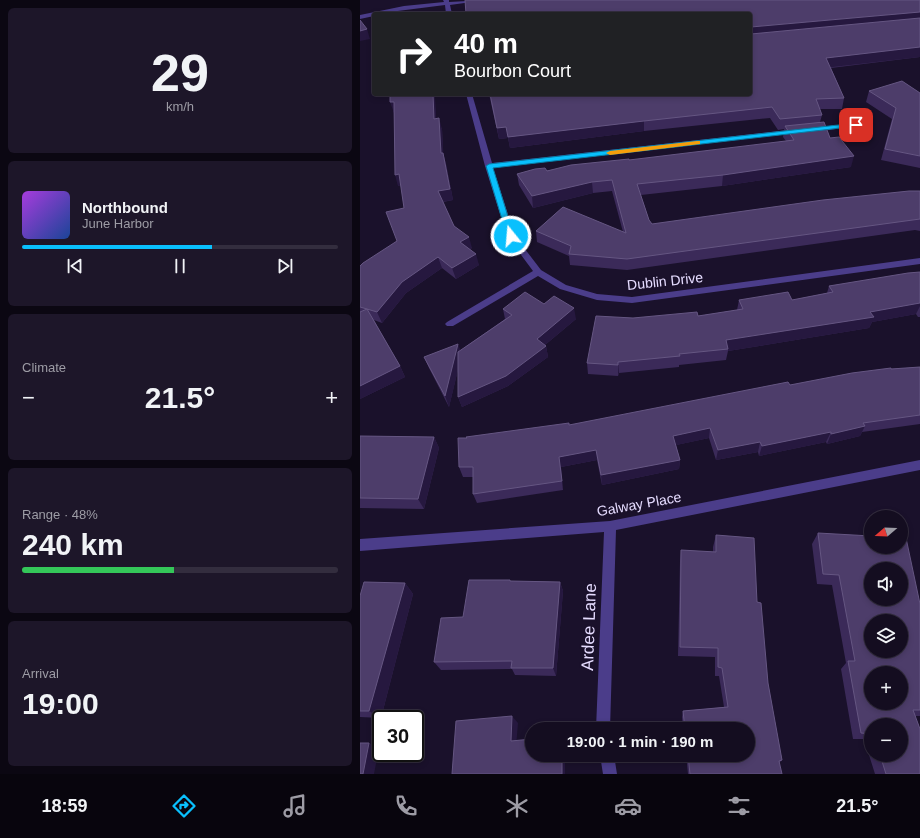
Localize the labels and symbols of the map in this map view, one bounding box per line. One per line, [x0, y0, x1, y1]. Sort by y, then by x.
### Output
pin [839, 108, 873, 142]
position arrow [490, 215, 532, 257]
street label: Dublin Drive [626, 269, 704, 293]
street label: Galway Place [595, 489, 683, 519]
north arrow [864, 510, 908, 554]
street label: Ardee Lane [578, 583, 600, 671]
speed limit sign: 30 [372, 710, 424, 762]

